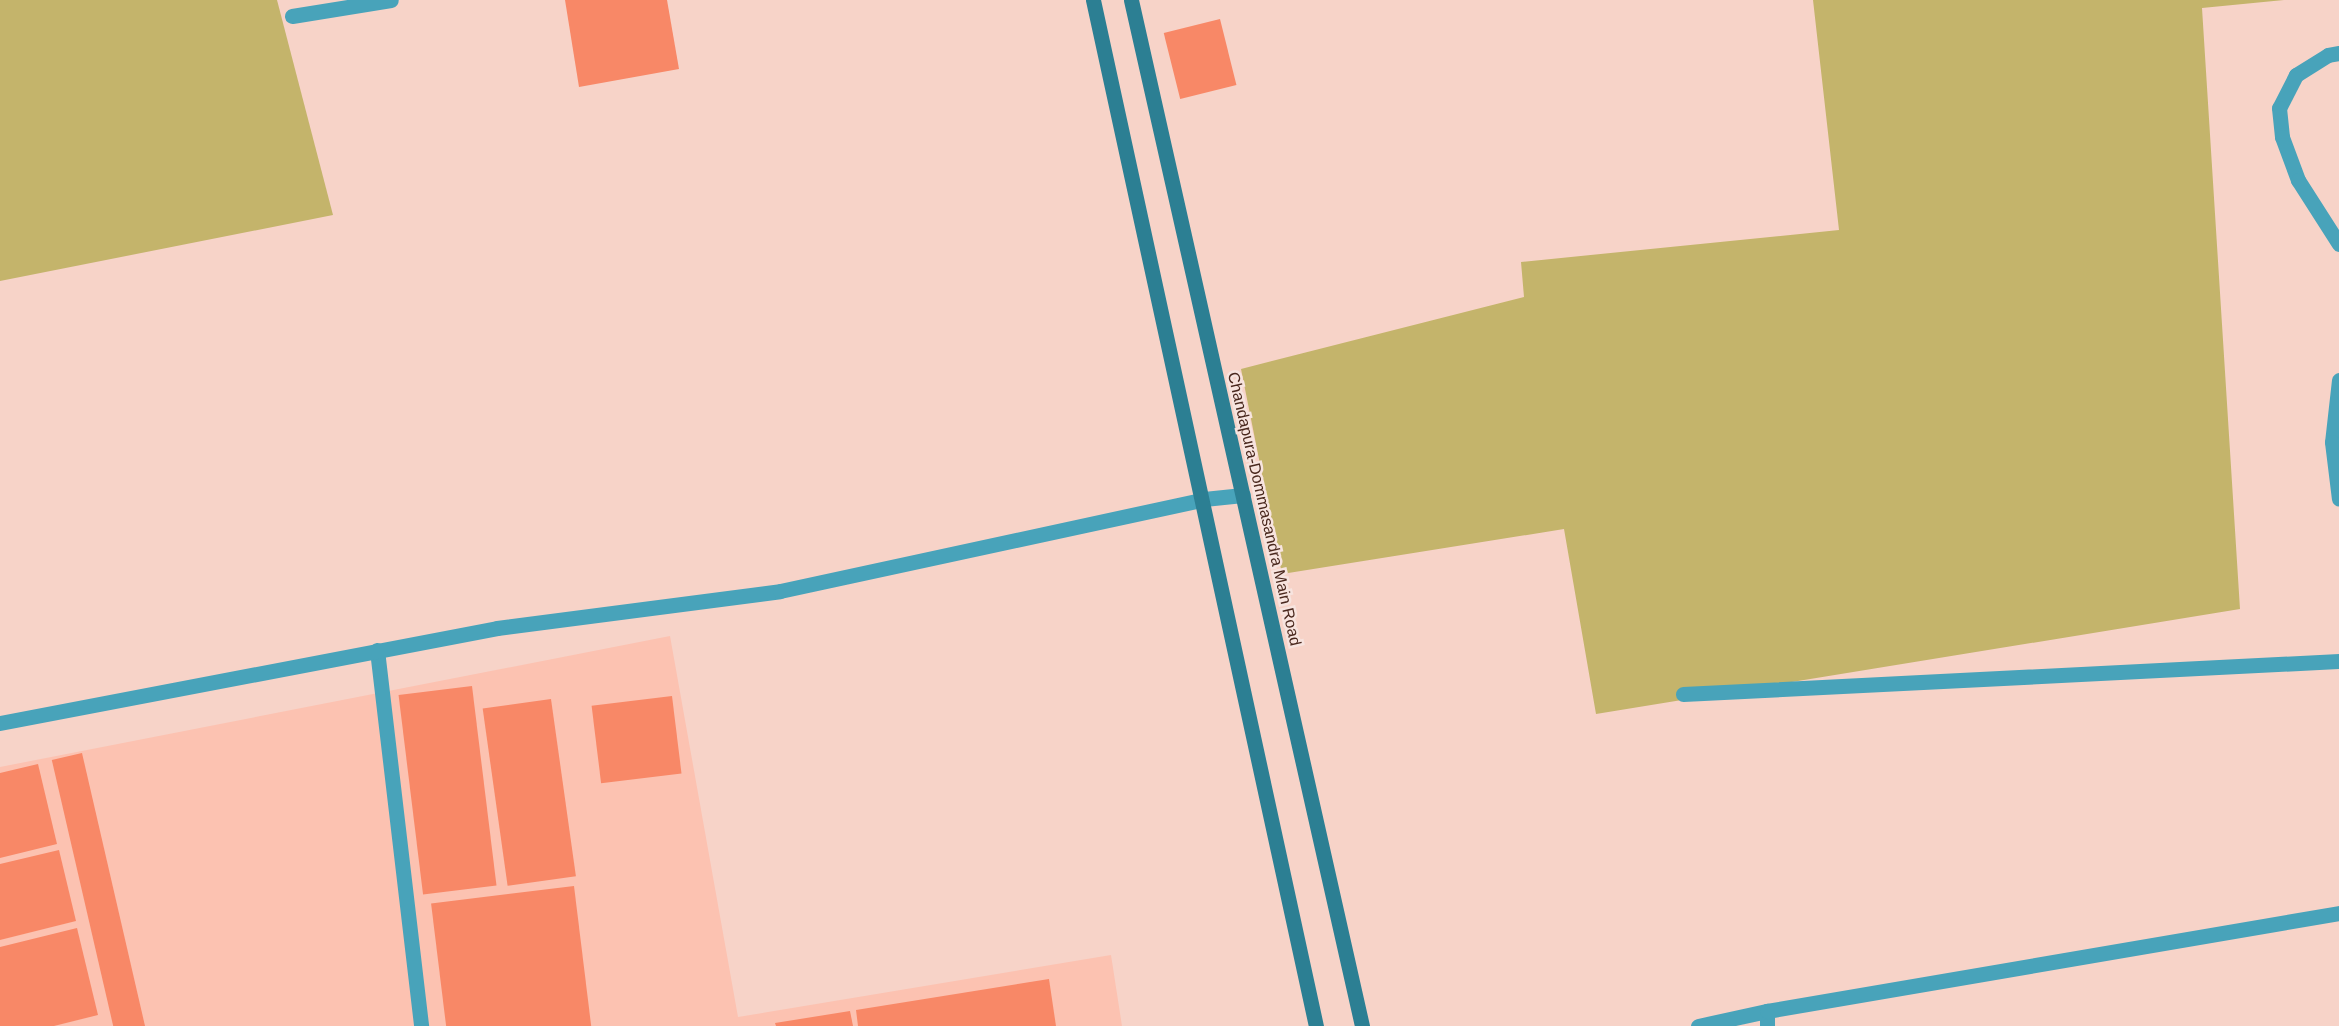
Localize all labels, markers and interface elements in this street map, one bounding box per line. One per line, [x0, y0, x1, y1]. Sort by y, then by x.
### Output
street label: Chandapura-Dommasandra Main Road [1223, 370, 1305, 648]

